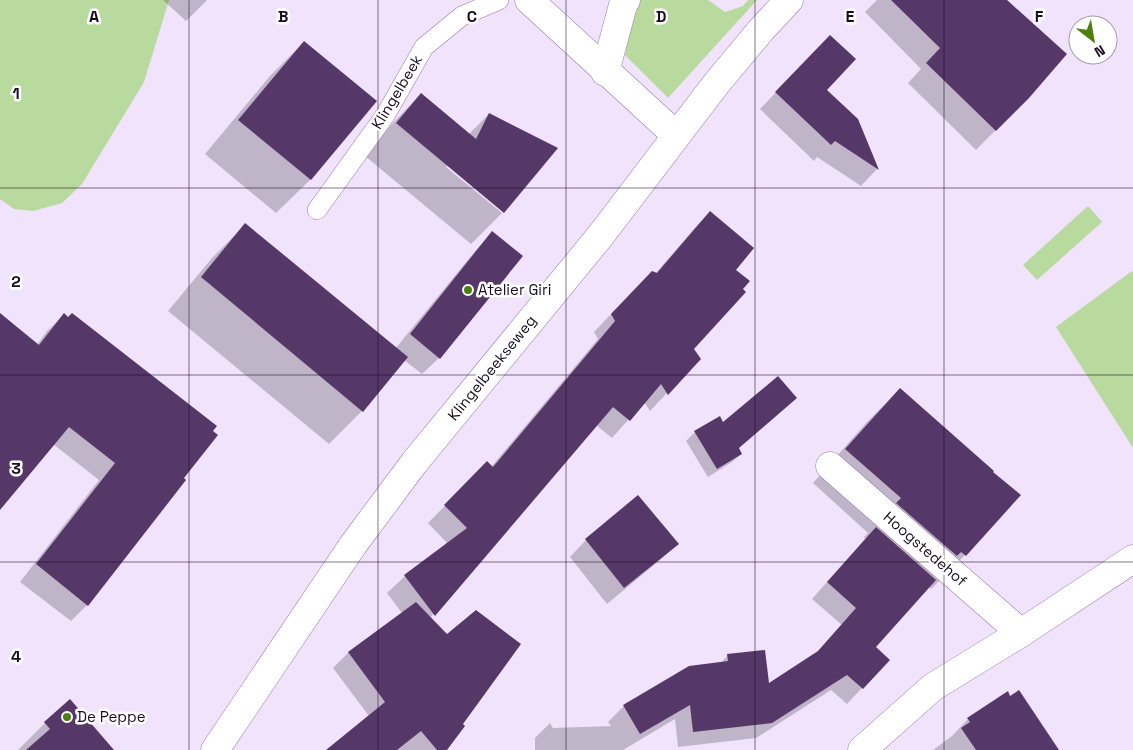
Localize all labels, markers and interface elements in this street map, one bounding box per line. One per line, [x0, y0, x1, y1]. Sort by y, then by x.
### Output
text: A [89, 6, 99, 27]
text: B [278, 6, 288, 27]
text: C [467, 6, 477, 27]
text: D [656, 6, 666, 27]
text: E [846, 6, 855, 27]
text: F [1035, 6, 1044, 27]
north arrow [1068, 15, 1118, 65]
text: N [1091, 41, 1108, 61]
street label: Klingelbeek [367, 51, 426, 132]
text: 1 [12, 83, 20, 104]
text: 2 [11, 271, 21, 292]
place label: Atelier Giri [478, 280, 551, 299]
marker: Atelier Giri [462, 284, 474, 296]
street label: Klingelbeekseweg [443, 311, 540, 424]
text: 3 [11, 458, 21, 479]
street label: Hoogstedehof [880, 507, 971, 590]
text: 4 [11, 646, 21, 667]
place label: De Peppe [77, 707, 146, 726]
marker: De Peppe [61, 711, 73, 723]

